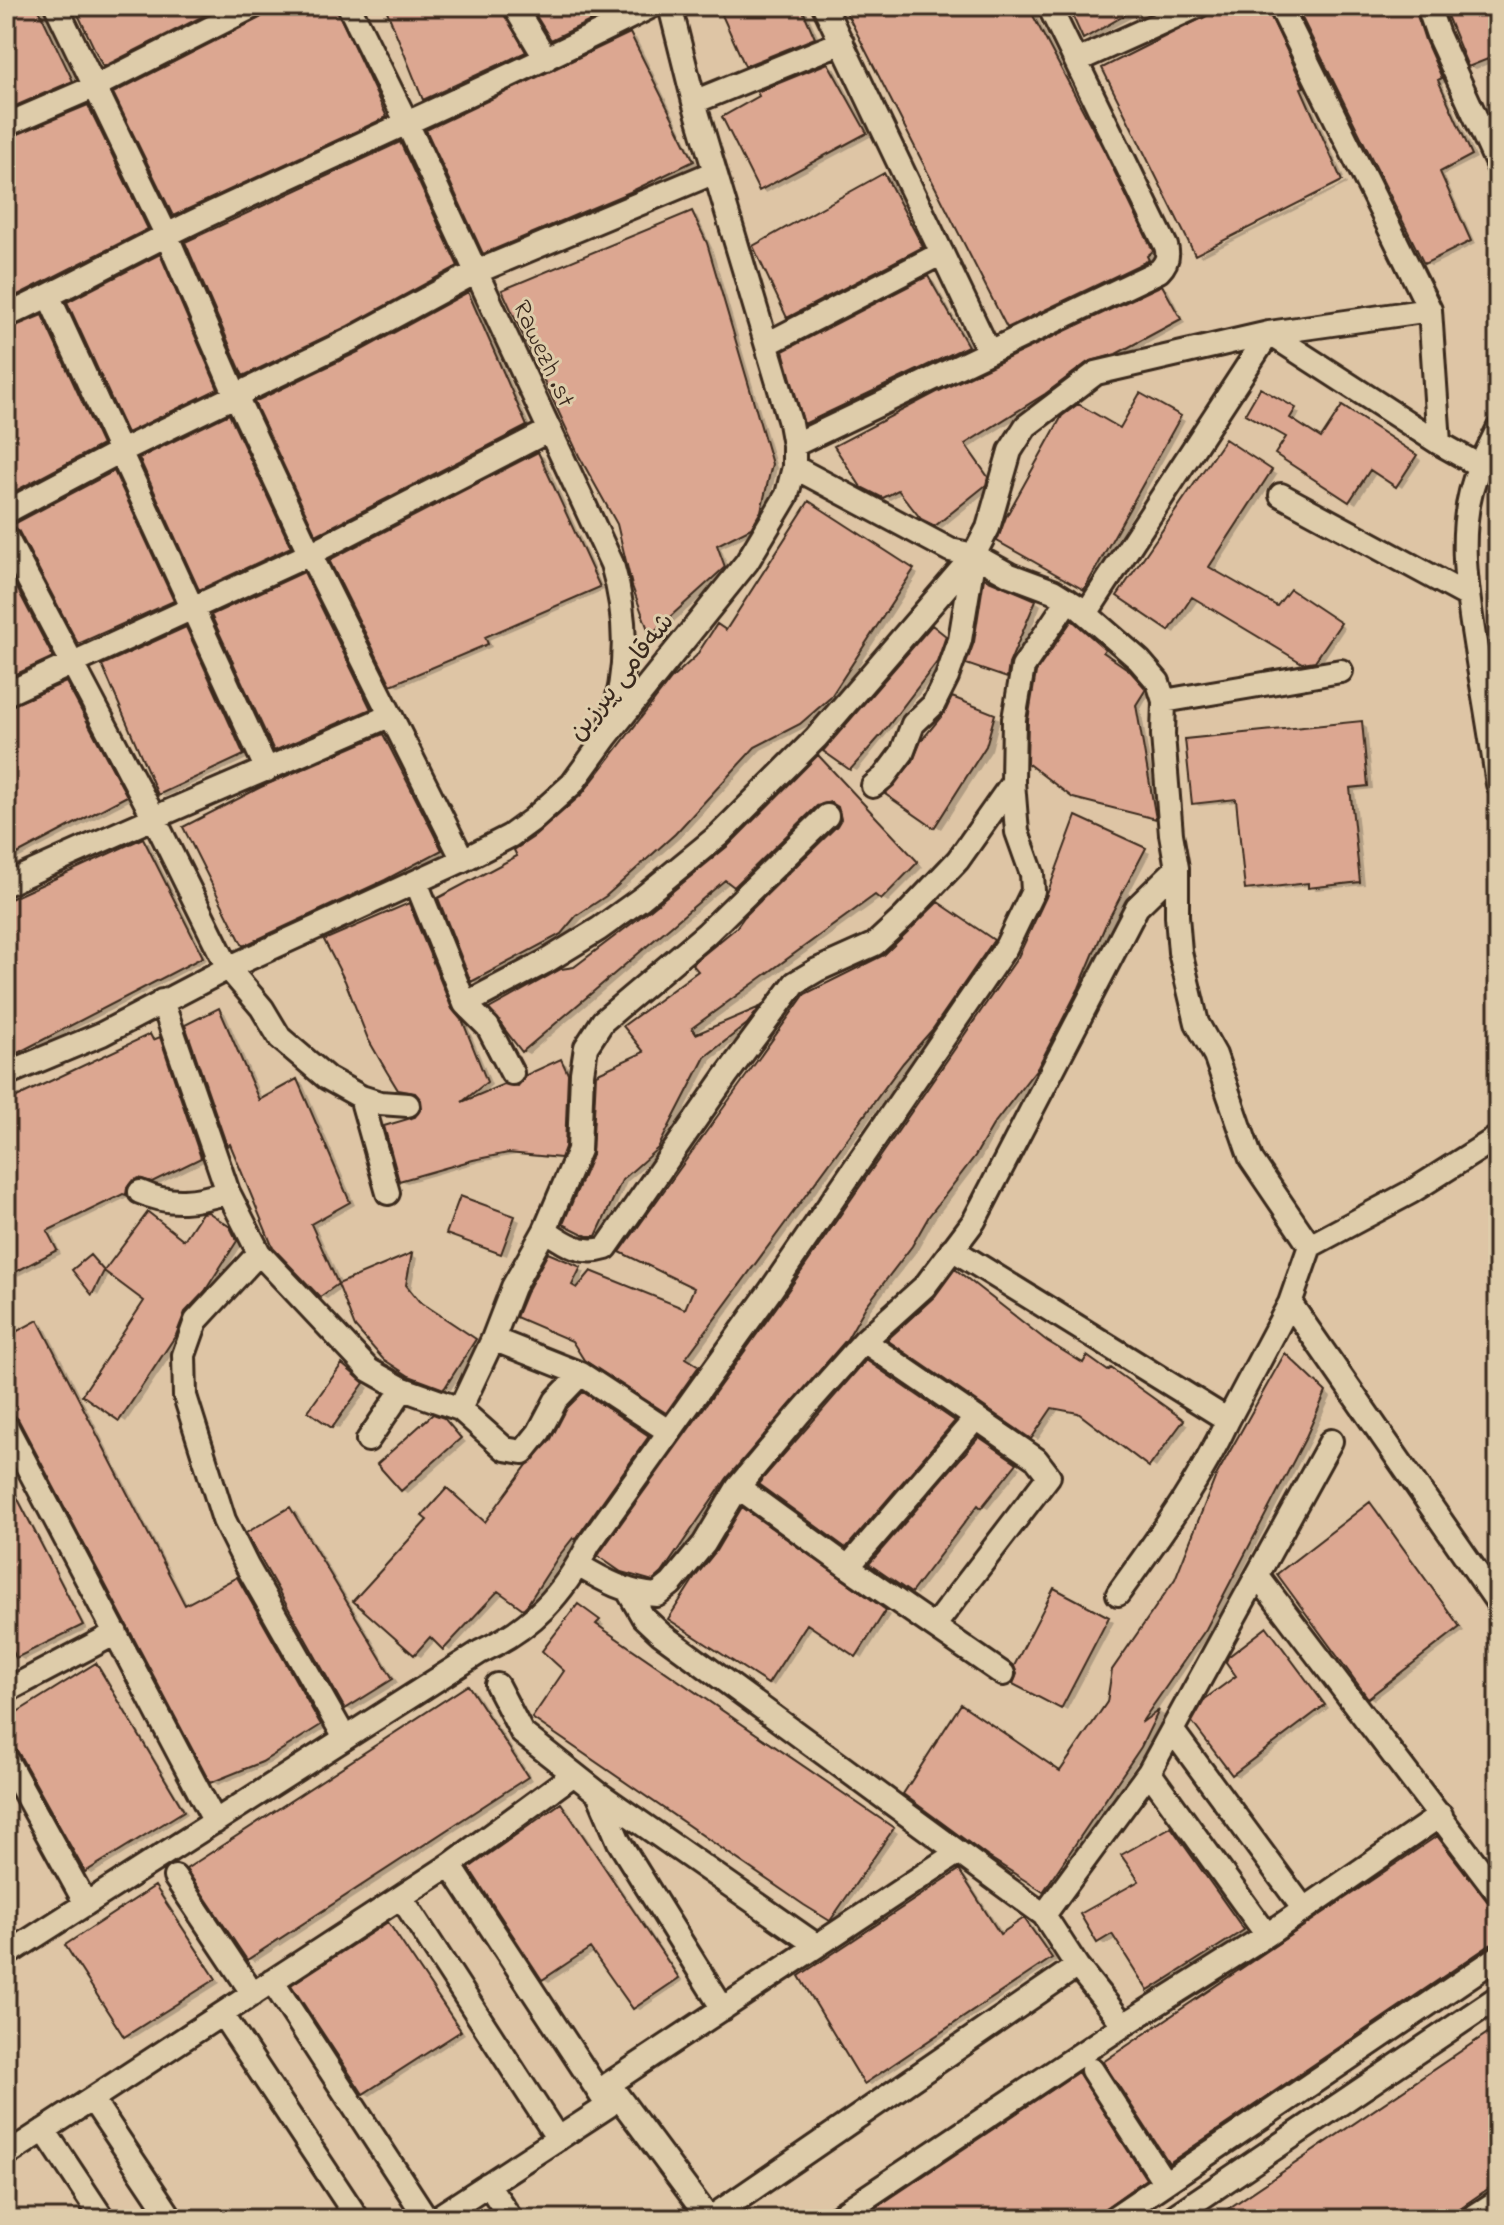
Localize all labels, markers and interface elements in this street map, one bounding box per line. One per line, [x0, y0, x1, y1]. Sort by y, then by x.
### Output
street label: Rawezh .st [501, 295, 584, 414]
street label: شەقامی پیرزین [560, 605, 685, 750]

